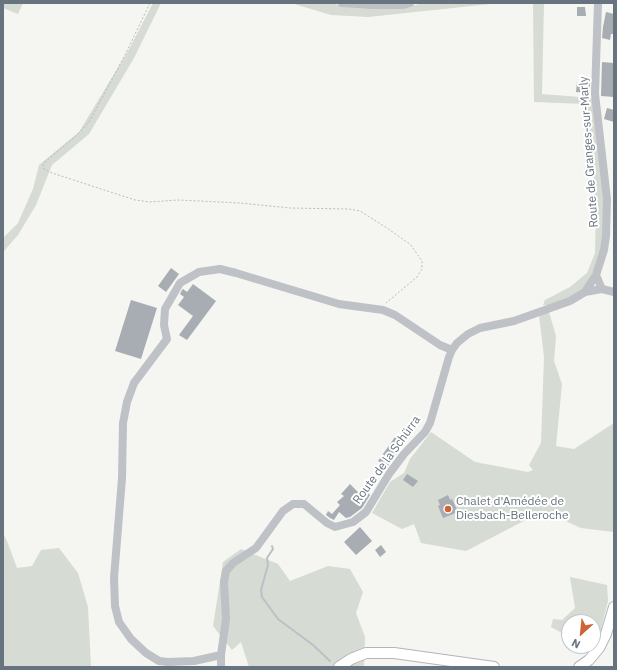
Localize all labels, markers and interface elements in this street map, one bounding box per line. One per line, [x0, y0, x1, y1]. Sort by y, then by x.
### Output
street label: Route de Granges-sur-Marly [577, 76, 601, 228]
street label: Route de la Schürra [350, 413, 424, 507]
place label: Chalet d'Amédée de Diesbach-Belleroche [456, 495, 568, 523]
marker: Chalet d'Amédée de Diesbach-Belleroche [443, 504, 453, 514]
north arrow [561, 614, 601, 654]
text: N [569, 636, 583, 652]

